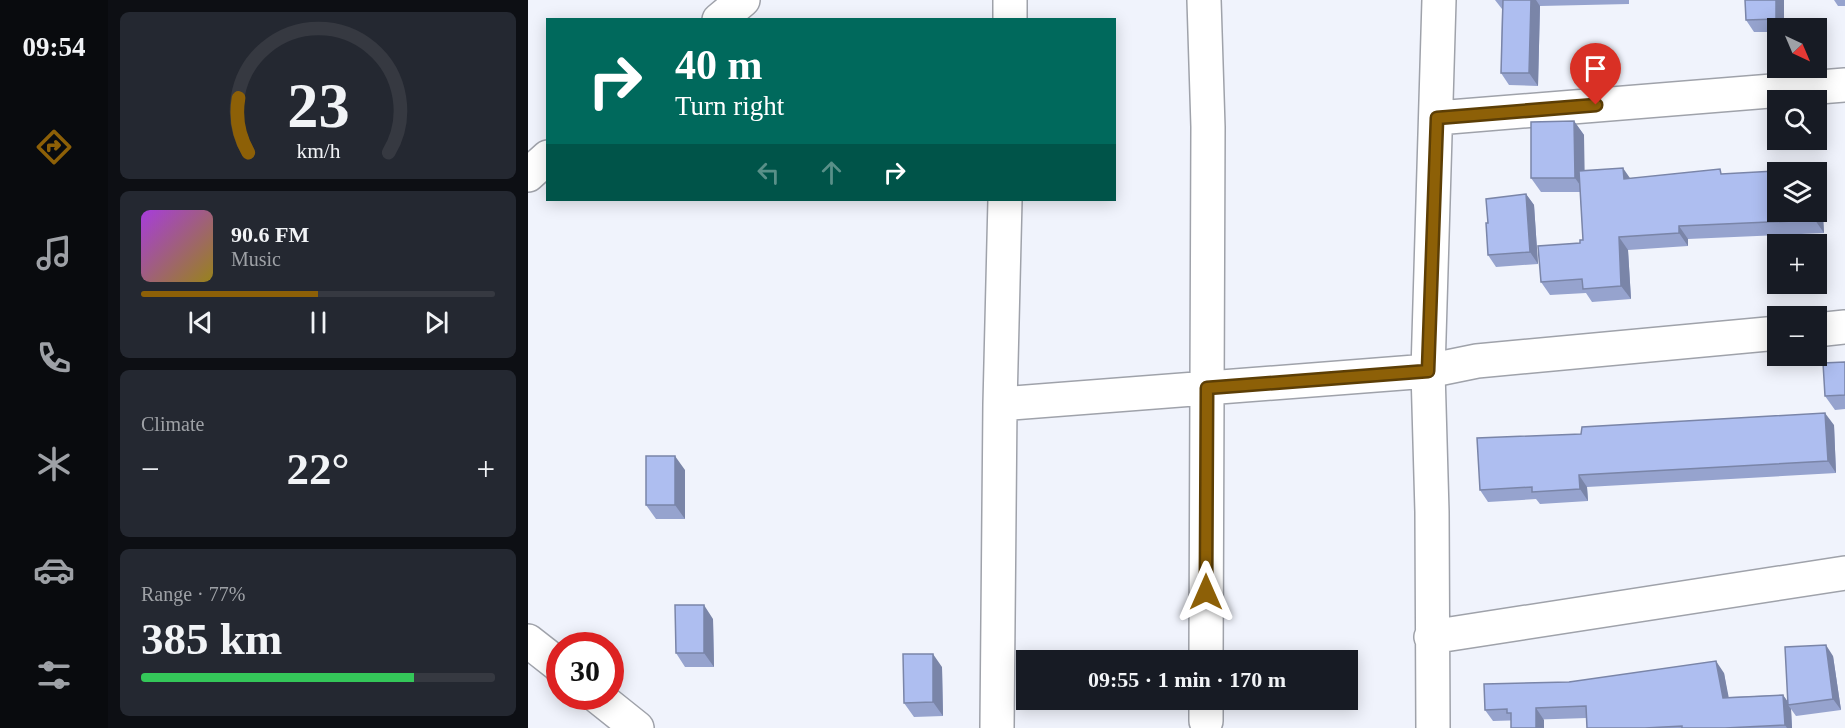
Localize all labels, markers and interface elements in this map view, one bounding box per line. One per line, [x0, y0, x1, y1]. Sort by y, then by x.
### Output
north arrow [1767, 18, 1827, 78]
map controls [1767, 18, 1827, 366]
text: 09:54 [23, 32, 86, 62]
icon: right [576, 42, 654, 120]
text: 40 m [675, 42, 763, 88]
pin [1570, 43, 1621, 105]
icon: arrive [1579, 52, 1612, 85]
text: 23 [287, 71, 349, 140]
button: search [1767, 90, 1827, 150]
text: Turn right [675, 91, 784, 121]
icon: directions [33, 126, 75, 168]
text: km/h [296, 139, 340, 163]
icon: left [752, 156, 785, 189]
icon: ahead [815, 156, 848, 189]
icon: right [878, 156, 911, 189]
button: layers [1767, 162, 1827, 222]
text: 90.6 FM [231, 222, 309, 247]
icon: music [33, 232, 75, 274]
button: + [1767, 234, 1827, 294]
text: Music [231, 248, 281, 270]
icon: previous [184, 306, 217, 339]
icon: pause [302, 306, 335, 339]
icon: next [420, 306, 453, 339]
button: − [1767, 306, 1827, 366]
icon: phone [33, 337, 75, 379]
text: Climate [141, 413, 204, 435]
icon: climate [33, 443, 75, 485]
text: 22° [287, 444, 350, 494]
text: − [141, 451, 160, 487]
text: + [476, 451, 495, 487]
icon: car [33, 549, 75, 591]
position arrow [1174, 560, 1238, 624]
text: Range · 77% [141, 583, 245, 605]
text: 385 km [141, 614, 282, 664]
speed limit sign: 30 [546, 632, 624, 710]
icon: filters [33, 654, 75, 696]
text: 09:55 · 1 min · 170 m [1088, 667, 1286, 692]

